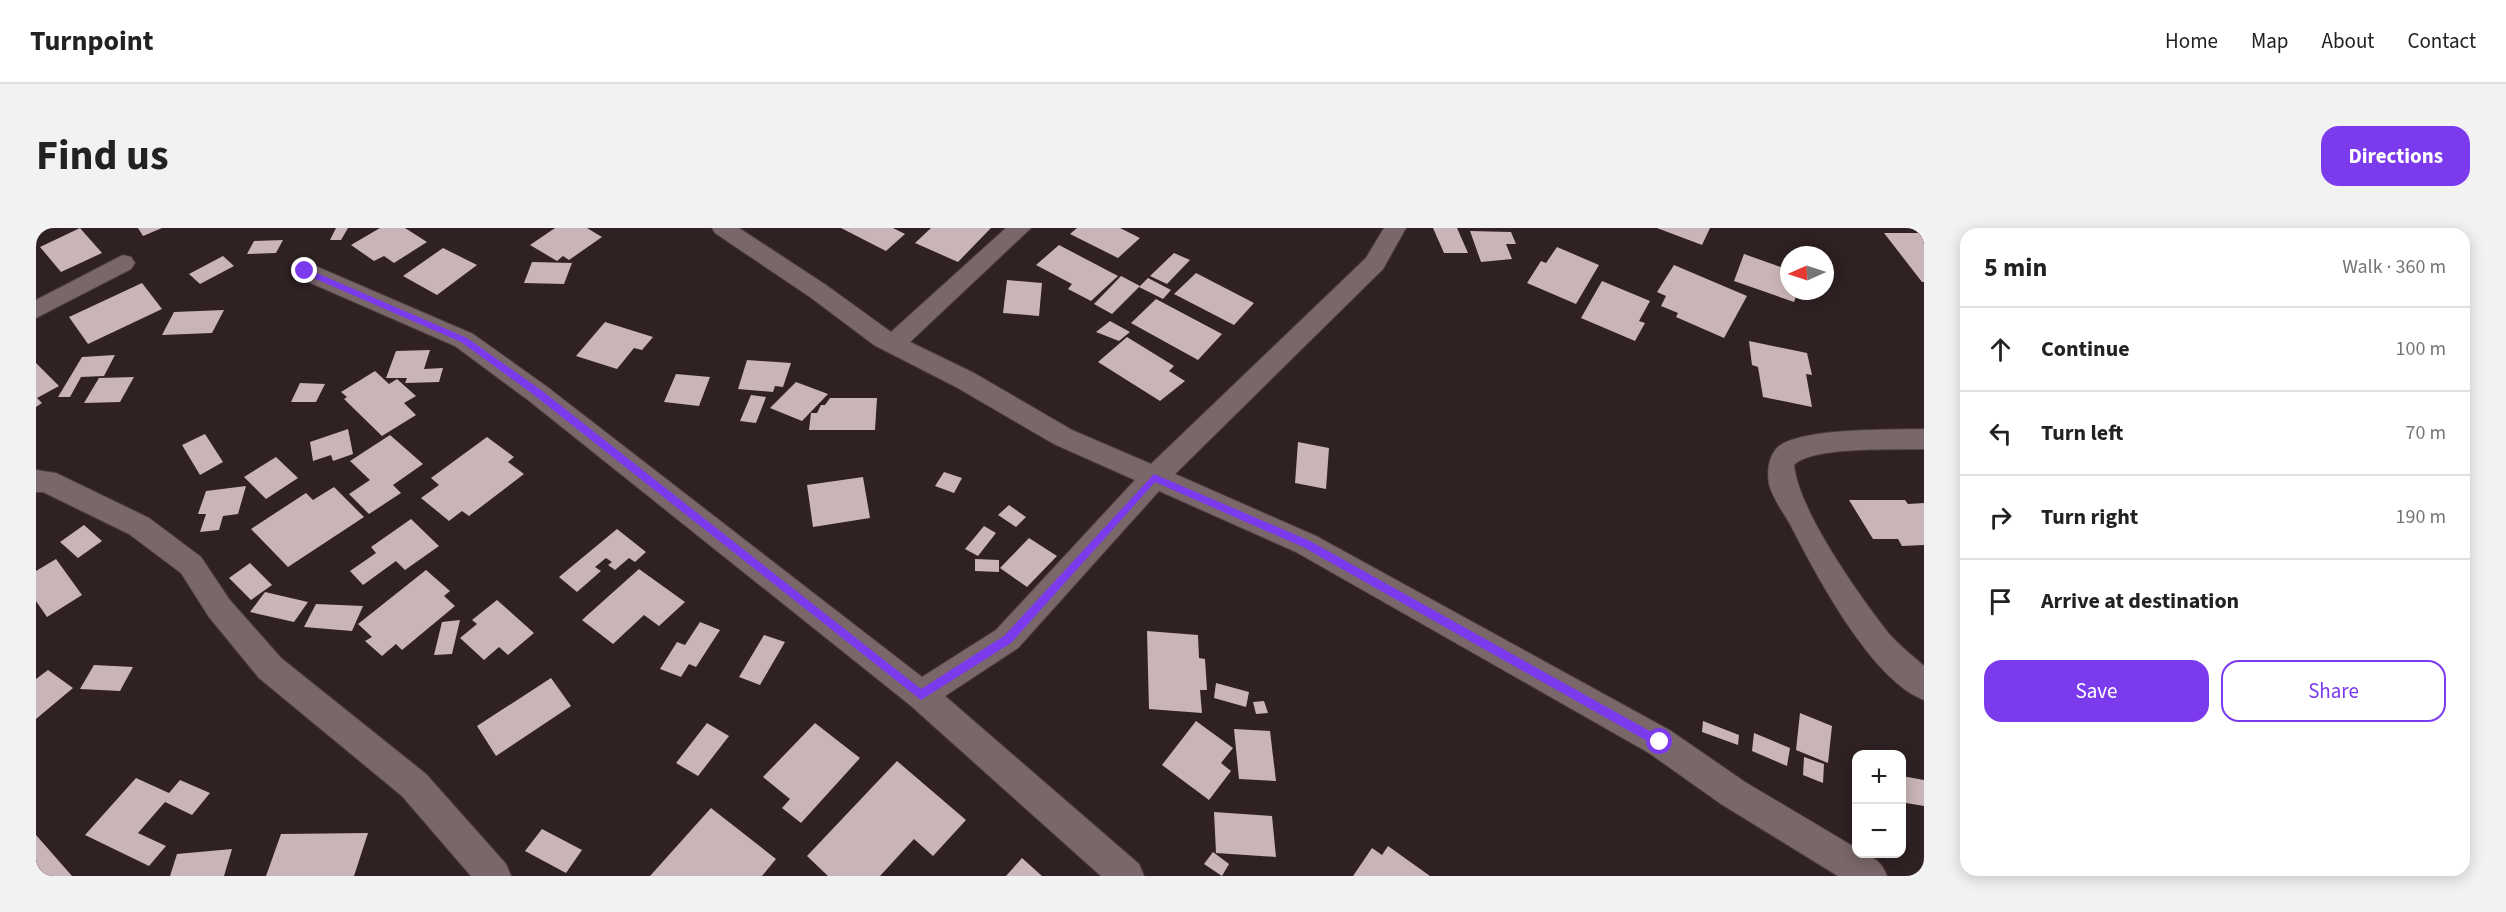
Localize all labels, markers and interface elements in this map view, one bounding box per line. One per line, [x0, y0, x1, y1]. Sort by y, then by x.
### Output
text: Turnpoint [30, 21, 154, 61]
text: Home [2165, 26, 2218, 56]
text: Map [2251, 26, 2289, 56]
text: About [2322, 26, 2374, 56]
text: Contact [2407, 26, 2476, 56]
text: Find us [36, 126, 169, 186]
button: Directions [2321, 126, 2470, 186]
north arrow [1780, 246, 1834, 300]
text: 5 min [1984, 249, 2047, 286]
text: Walk · 360 m [2342, 253, 2446, 281]
route end [291, 257, 317, 283]
icon: ahead [1984, 333, 2017, 366]
text: Continue [2041, 333, 2130, 365]
text: 100 m [2396, 335, 2446, 363]
icon: left [1984, 417, 2017, 450]
text: Turn left [2041, 417, 2123, 449]
text: 70 m [2406, 419, 2446, 447]
icon: right [1984, 501, 2017, 534]
text: Turn right [2041, 501, 2138, 533]
text: 190 m [2396, 503, 2446, 531]
icon: arrive [1984, 585, 2017, 618]
text: Arrive at destination [2041, 585, 2239, 617]
button: Save [1984, 660, 2209, 722]
button: Share [2221, 660, 2446, 722]
route start [1646, 728, 1672, 754]
map controls [1852, 750, 1906, 858]
button: + [1852, 750, 1906, 804]
button: − [1852, 804, 1906, 858]

